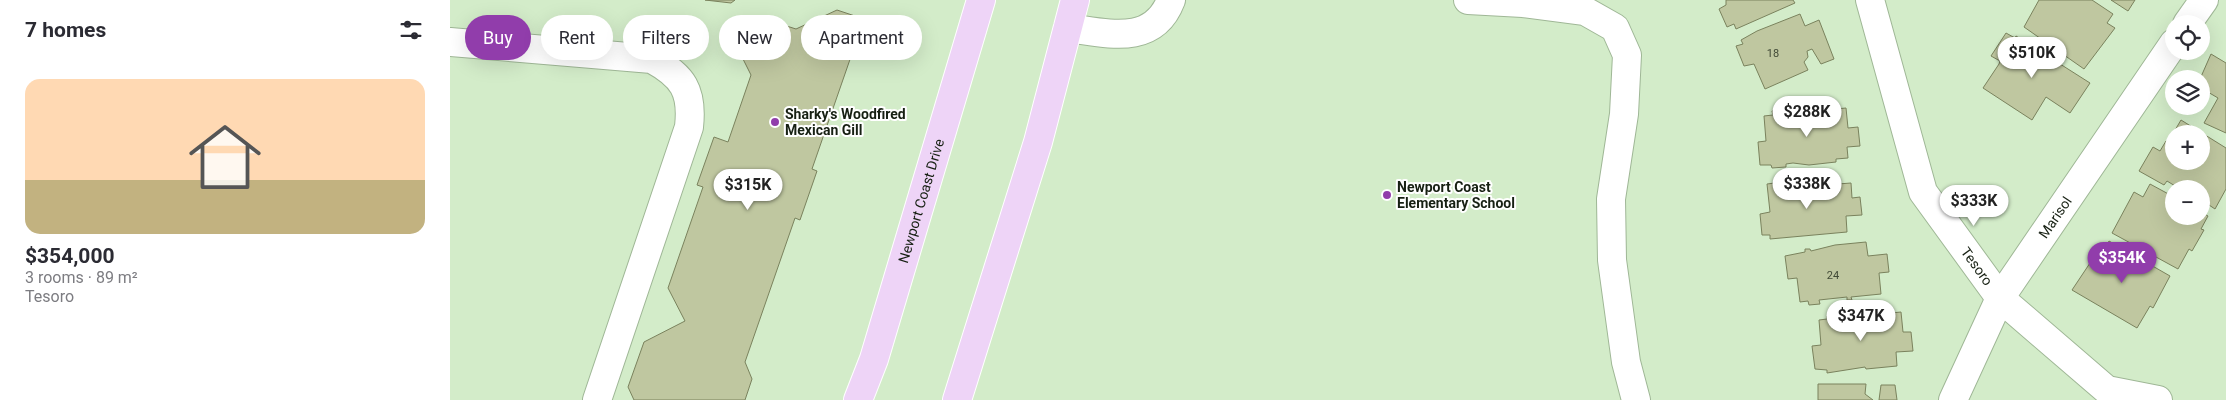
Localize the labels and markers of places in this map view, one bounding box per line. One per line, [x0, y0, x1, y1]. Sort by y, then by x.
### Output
pin: $510K [1997, 36, 2067, 79]
pin: $288K [1772, 96, 1842, 138]
place label: Sharky's Woodfired Mexican Gill [785, 106, 906, 138]
marker: Sharky's Woodfired Mexican Gill [769, 116, 781, 128]
pin: $315K [713, 168, 783, 211]
pin: $338K [1772, 168, 1842, 210]
place label: Newport Coast Elementary School [1397, 179, 1515, 211]
pin: $333K [1939, 184, 2009, 227]
marker: Newport Coast Elementary School [1381, 189, 1393, 201]
pin: $354K [2087, 242, 2157, 284]
pin: $347K [1826, 300, 1896, 342]

